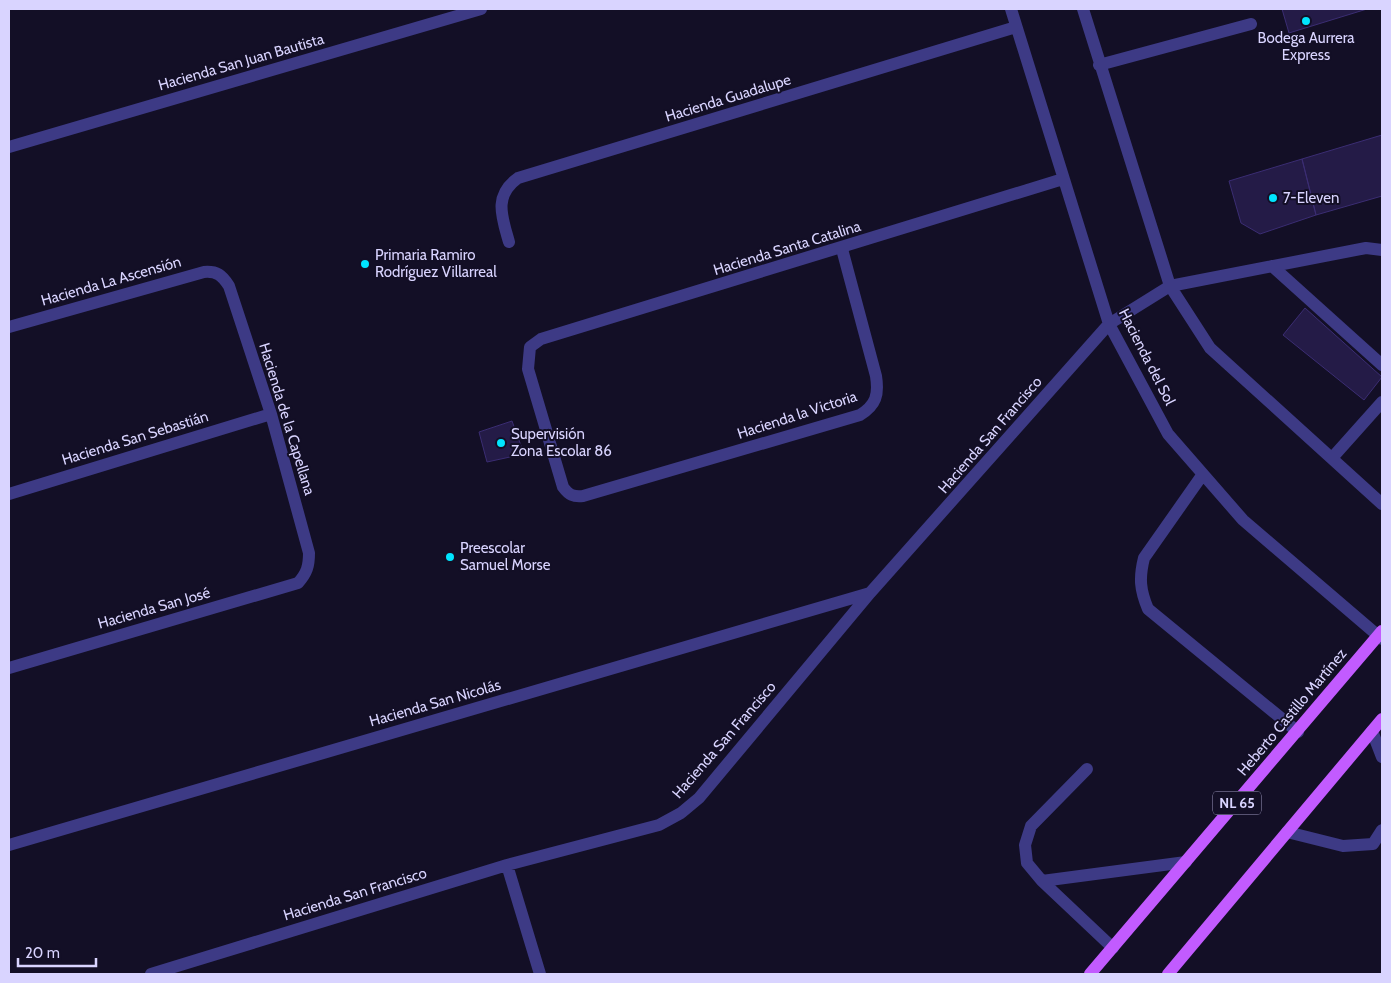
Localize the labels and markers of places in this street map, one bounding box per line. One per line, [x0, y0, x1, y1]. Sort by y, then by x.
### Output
marker: Bodega Aurrera Express [1300, 15, 1312, 27]
place label: Bodega Aurrera Express [1258, 29, 1355, 64]
place label: 7-Eleven [1283, 189, 1339, 207]
marker: 7-Eleven [1267, 192, 1279, 204]
place label: Primaria Ramiro Rodríguez Villarreal [375, 246, 497, 281]
marker: Primaria Ramiro Rodríguez Villarreal [359, 258, 371, 270]
place label: Supervisión Zona Escolar 86 [511, 425, 612, 460]
marker: Supervisión Zona Escolar 86 [495, 437, 507, 449]
place label: Preescolar Samuel Morse [460, 539, 551, 574]
marker: Preescolar Samuel Morse [444, 551, 456, 563]

